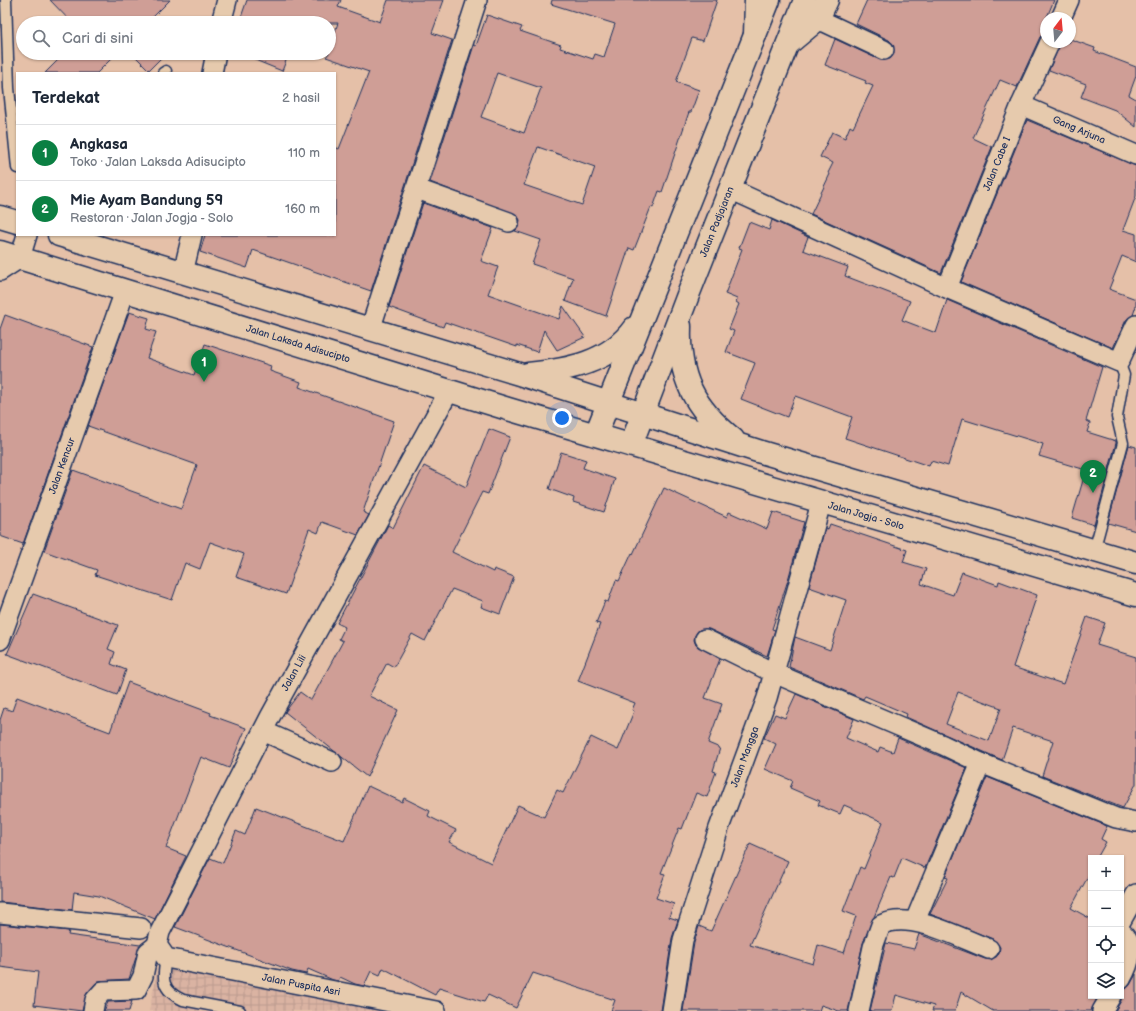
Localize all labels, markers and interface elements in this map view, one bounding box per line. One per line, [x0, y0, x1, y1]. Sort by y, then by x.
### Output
north arrow [1040, 12, 1076, 48]
search box [16, 16, 336, 60]
icon: search [30, 27, 52, 49]
text: Cari di sini [62, 29, 133, 48]
text: Terdekat [32, 88, 100, 108]
text: 2 hasil [282, 90, 320, 106]
street label: Gang Arjuna [1051, 113, 1108, 147]
text: Angkasa [70, 135, 128, 154]
street label: Jalan Cabe I [981, 135, 1013, 193]
text: 1 [42, 145, 48, 161]
text: 110 m [288, 145, 320, 161]
text: Toko · Jalan Laksda Adisucipto [70, 154, 246, 170]
street label: Jalan Padjajaran [697, 185, 737, 259]
text: Mie Ayam Bandung 59 [70, 191, 223, 210]
text: 2 [41, 201, 49, 217]
text: 160 m [285, 201, 320, 217]
text: Restoran · Jalan Jogja - Solo [70, 210, 233, 226]
street label: Jalan Laksda Adisucipto [245, 322, 352, 366]
pin: 1 [191, 349, 217, 382]
your location [552, 408, 572, 428]
street label: Jalan Kencur [46, 436, 78, 496]
pin: 2 [1080, 460, 1106, 493]
street label: Jalan Jogja - Solo [827, 499, 906, 533]
street label: Jalan Lili [279, 653, 309, 693]
street label: Jalan Mangga [728, 725, 762, 789]
map controls [1088, 855, 1124, 999]
button: + [1088, 855, 1124, 891]
button: − [1088, 891, 1124, 927]
button: locate [1088, 927, 1124, 963]
button: layers [1088, 963, 1124, 999]
street label: Jalan Puspita Asri [261, 972, 341, 998]

